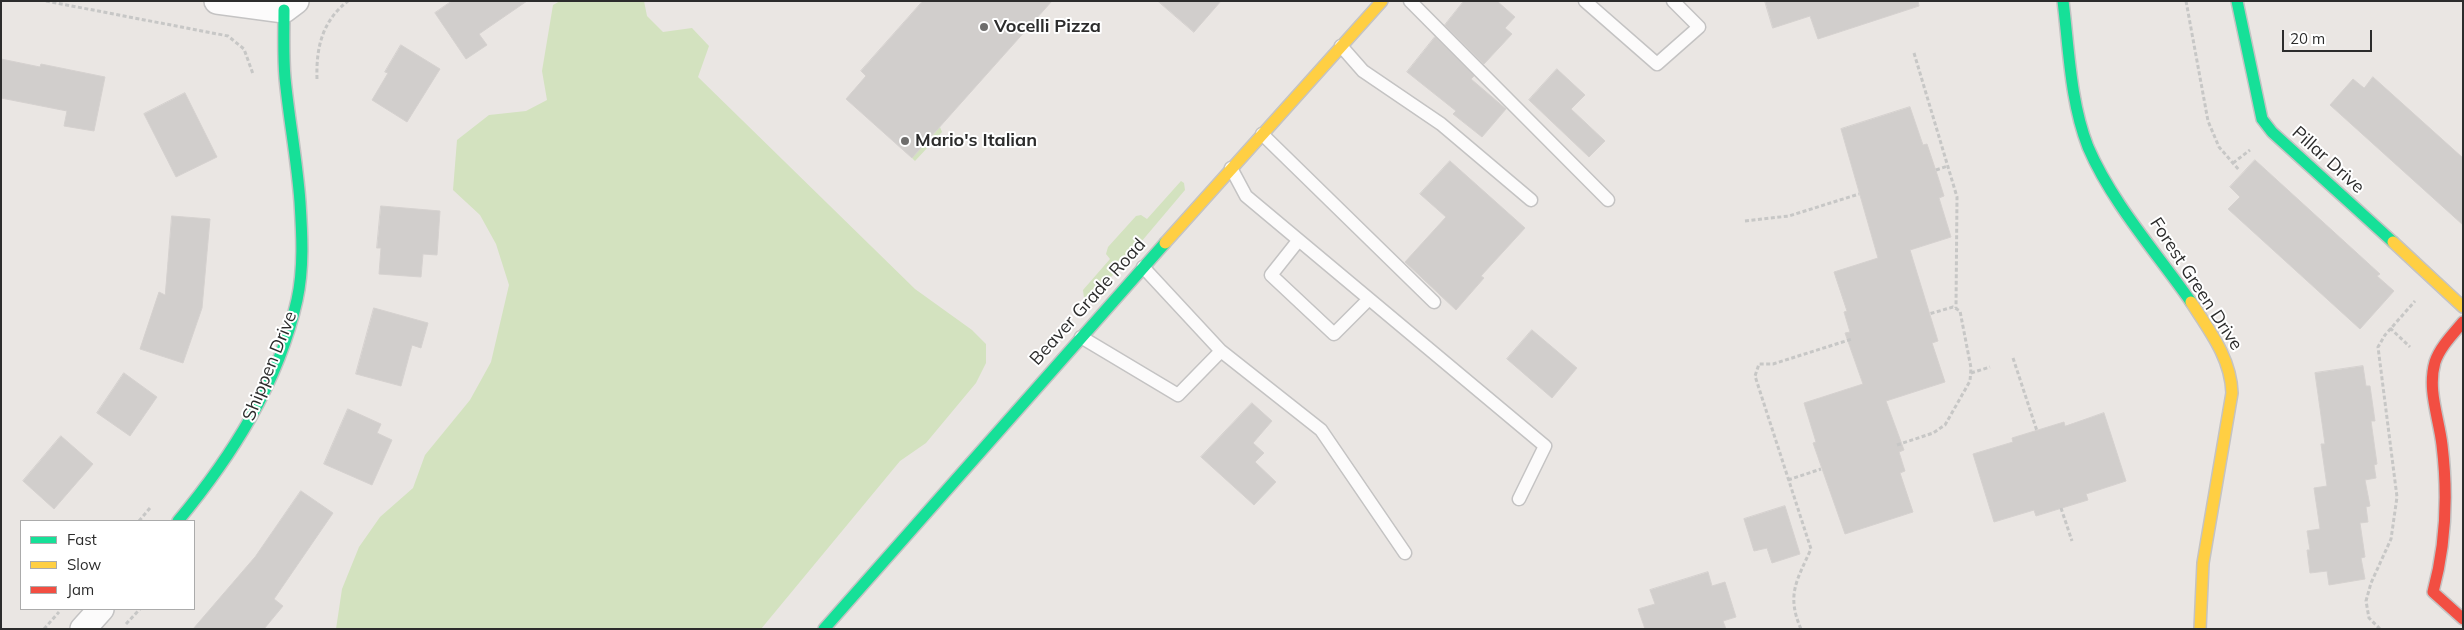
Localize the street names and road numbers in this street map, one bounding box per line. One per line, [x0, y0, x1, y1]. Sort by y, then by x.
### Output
street label: Pillar Drive [2287, 122, 2369, 198]
street label: Forest Green Drive [2145, 214, 2247, 354]
street label: Beaver Grade Road [1025, 234, 1151, 370]
street label: Shippen Drive [238, 308, 302, 424]

